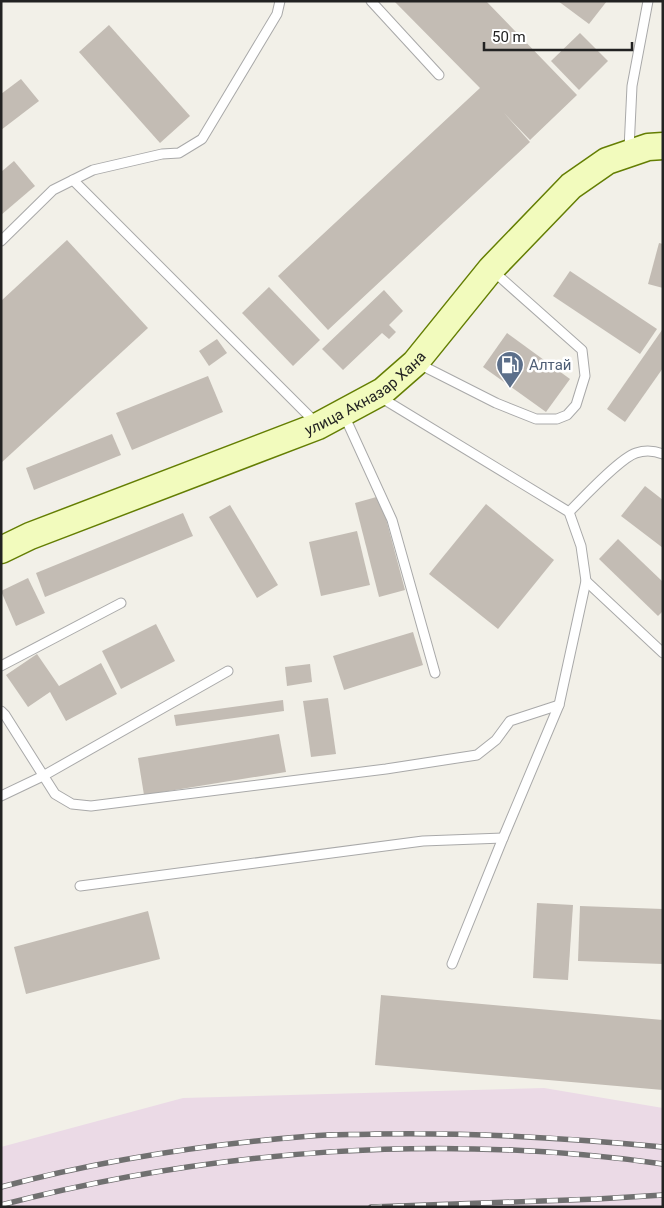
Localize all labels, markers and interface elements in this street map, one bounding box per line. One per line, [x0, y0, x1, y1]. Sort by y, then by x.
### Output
scale bar [484, 20, 632, 52]
text: 50 m [492, 28, 526, 46]
street label: улица Акназар Хана [302, 348, 430, 439]
fuel station icon: Алтай [495, 350, 525, 389]
place label: Алтай [529, 356, 572, 374]

